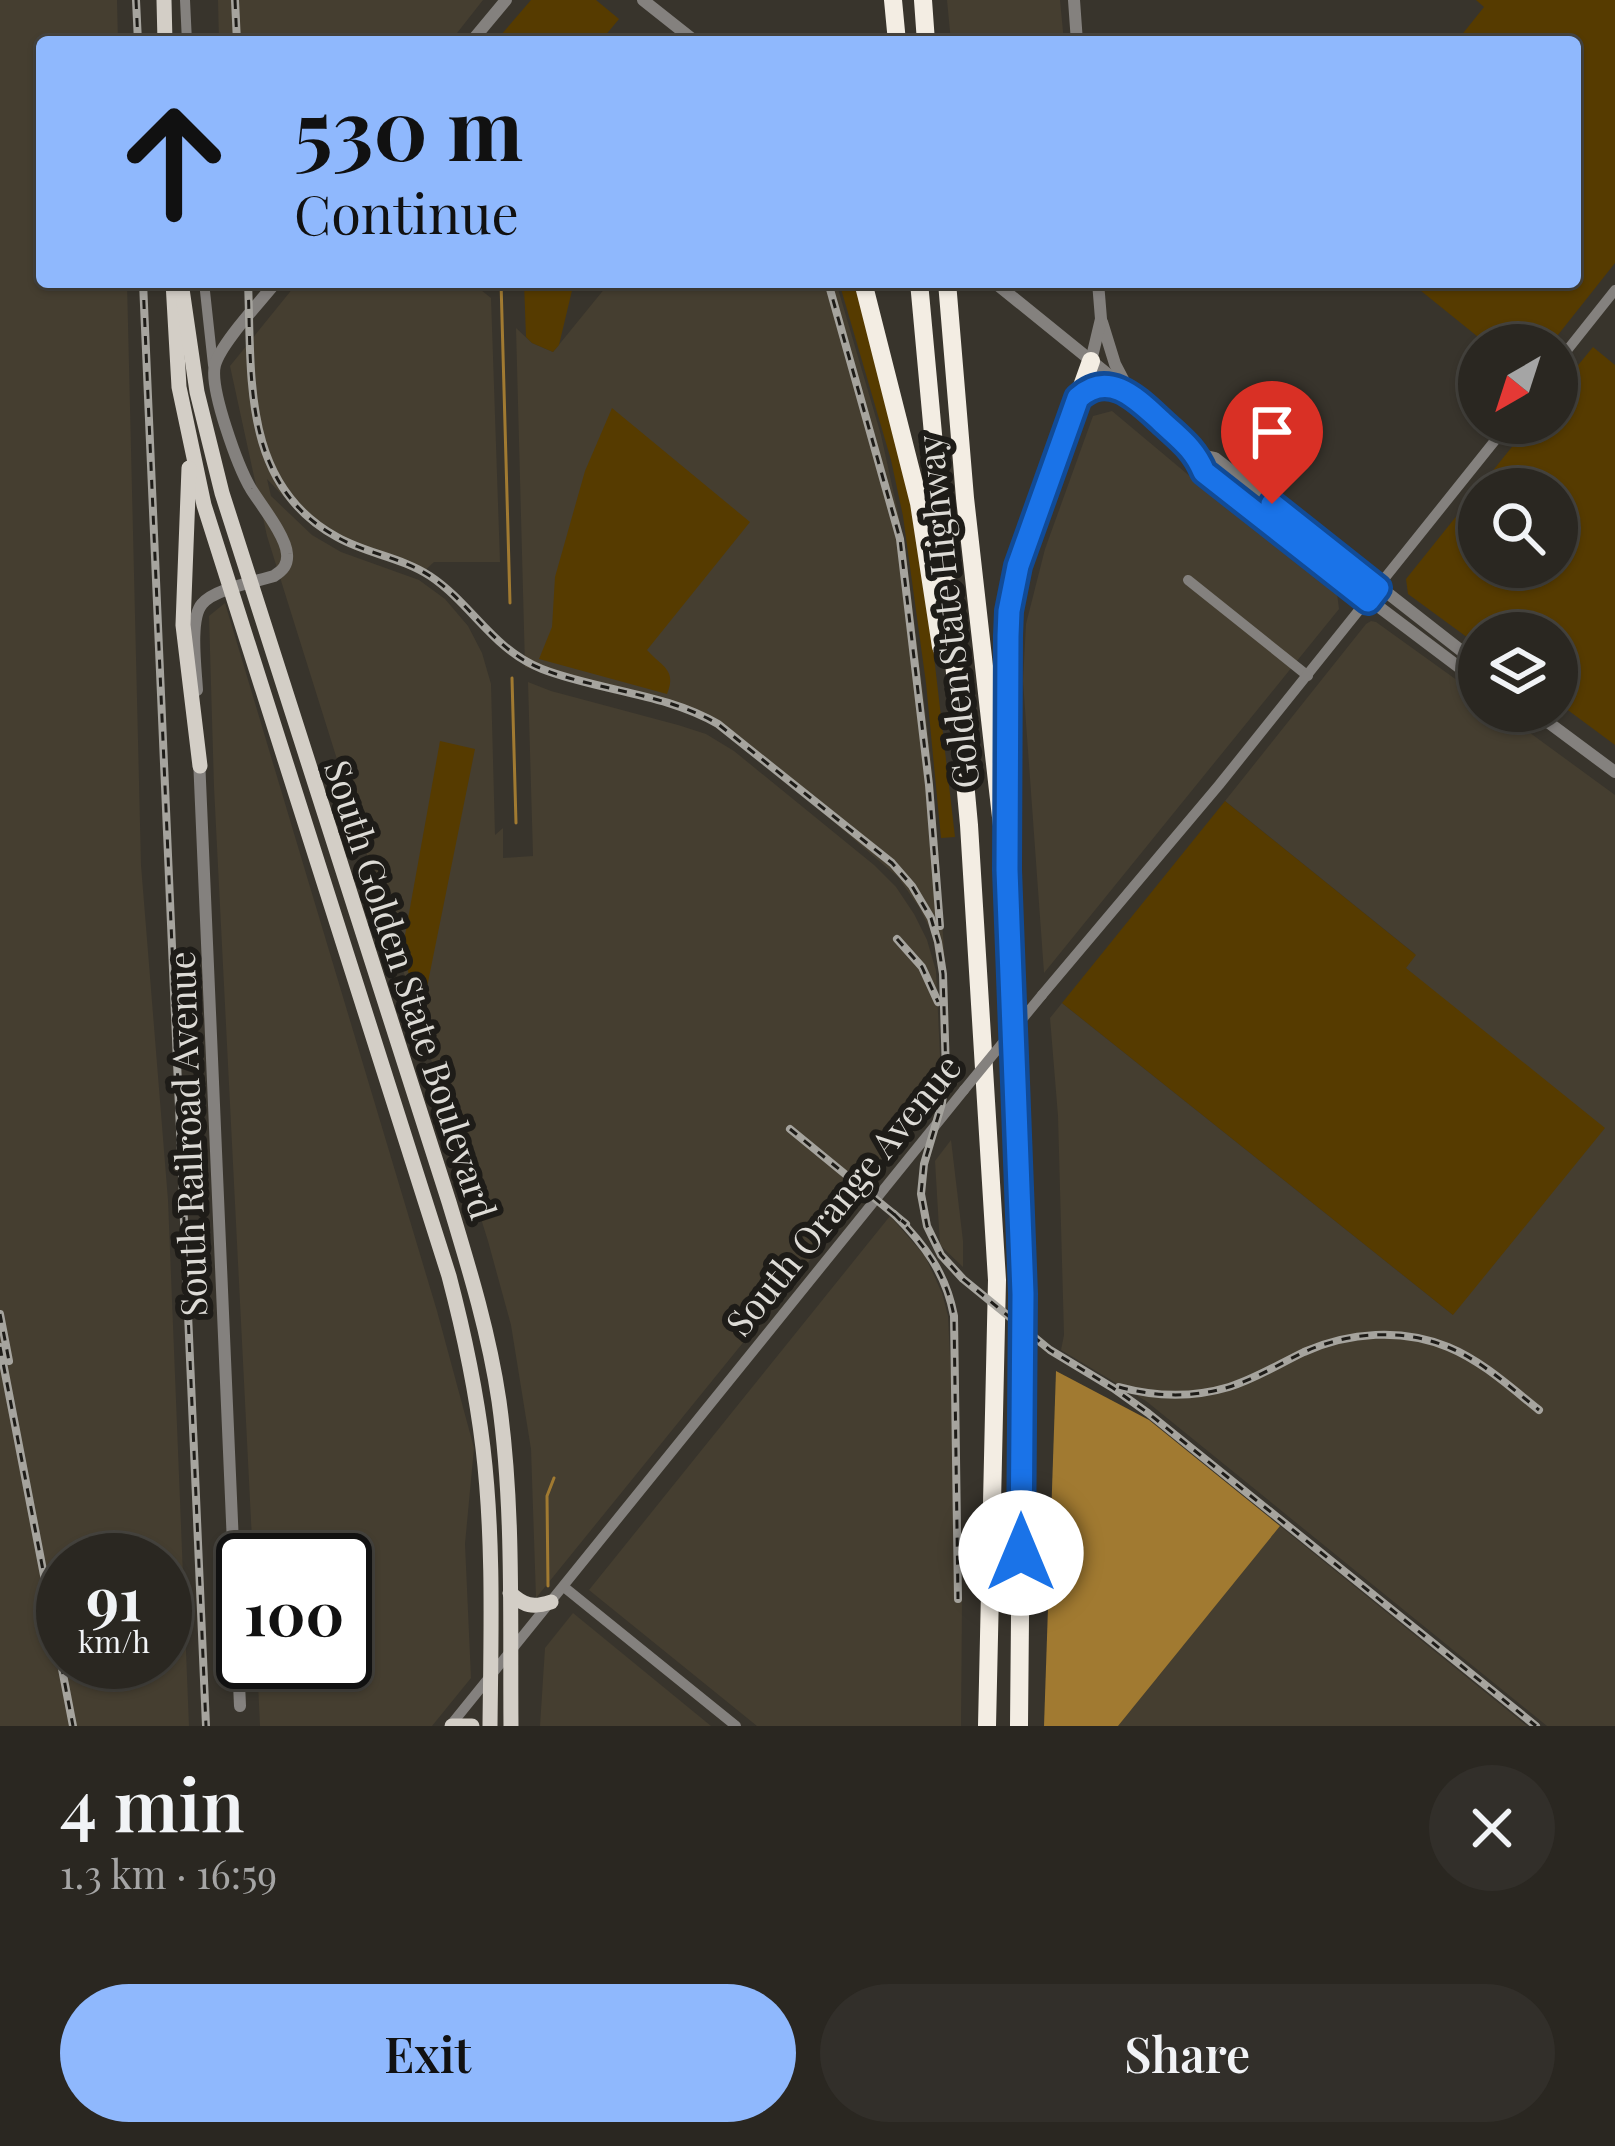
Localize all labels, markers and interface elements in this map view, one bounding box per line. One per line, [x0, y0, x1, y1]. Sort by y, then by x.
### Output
text: 530 m [294, 70, 523, 182]
icon: ahead [96, 84, 252, 240]
text: Continue [294, 177, 519, 249]
north arrow [1458, 324, 1578, 444]
map controls [1458, 324, 1578, 732]
pin [1221, 381, 1323, 504]
icon: arrive [1239, 399, 1305, 465]
street label: Golden State Highway [904, 433, 988, 791]
button: search [1458, 468, 1578, 588]
button: layers [1458, 612, 1578, 732]
street label: South Golden State Boulevard [315, 753, 509, 1225]
street label: South Railroad Avenue [156, 951, 216, 1317]
street label: South Orange Avenue [714, 1044, 970, 1344]
position arrow [958, 1490, 1084, 1616]
speed limit sign: 100 [216, 1533, 372, 1689]
text: 91 [86, 1556, 142, 1636]
text: km/h [78, 1621, 150, 1661]
text: 4 min [60, 1754, 245, 1850]
button: close [1429, 1765, 1555, 1891]
text: 1.3 km · 16:59 [60, 1847, 277, 1899]
button: Exit [60, 1984, 796, 2122]
button: Share [820, 1984, 1555, 2122]

